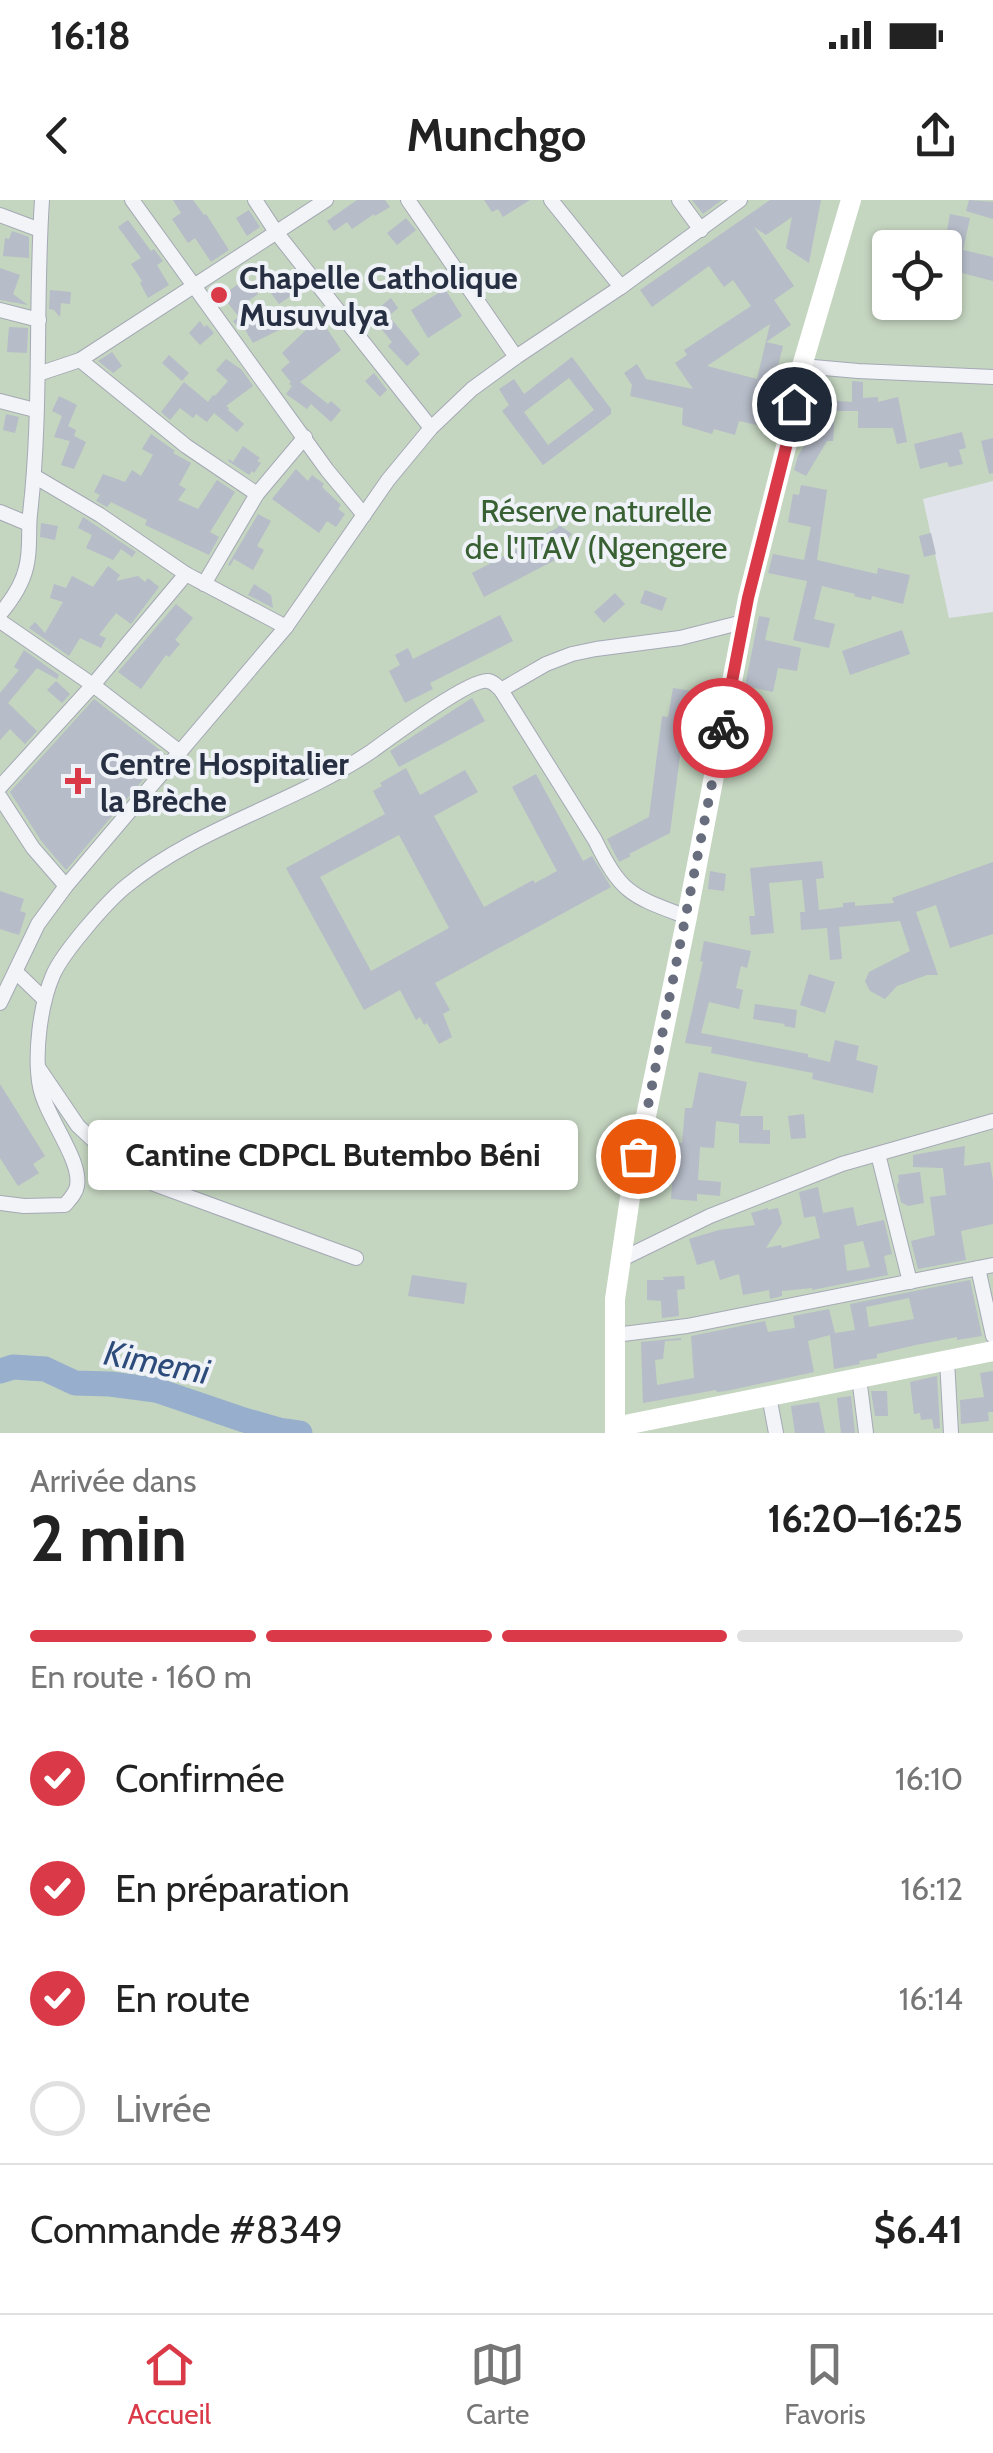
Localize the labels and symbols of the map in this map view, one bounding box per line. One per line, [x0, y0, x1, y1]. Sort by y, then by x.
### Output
place label: Chapelle Catholique Musuvulya [239, 258, 518, 334]
marker: Chapelle Catholique Musuvulya [208, 284, 230, 306]
pin [752, 362, 837, 447]
park label: Réserve naturelle de l'ITAV (Ngengere [465, 491, 727, 567]
courier [673, 678, 773, 778]
place label: Centre Hospitalier la Brèche [100, 744, 349, 820]
marker: Centre Hospitalier la Brèche [65, 768, 91, 794]
pin [596, 1114, 681, 1199]
callout: Cantine CDPCL Butembo Béni [88, 1121, 578, 1191]
water label: Kimemi [101, 1331, 214, 1393]

